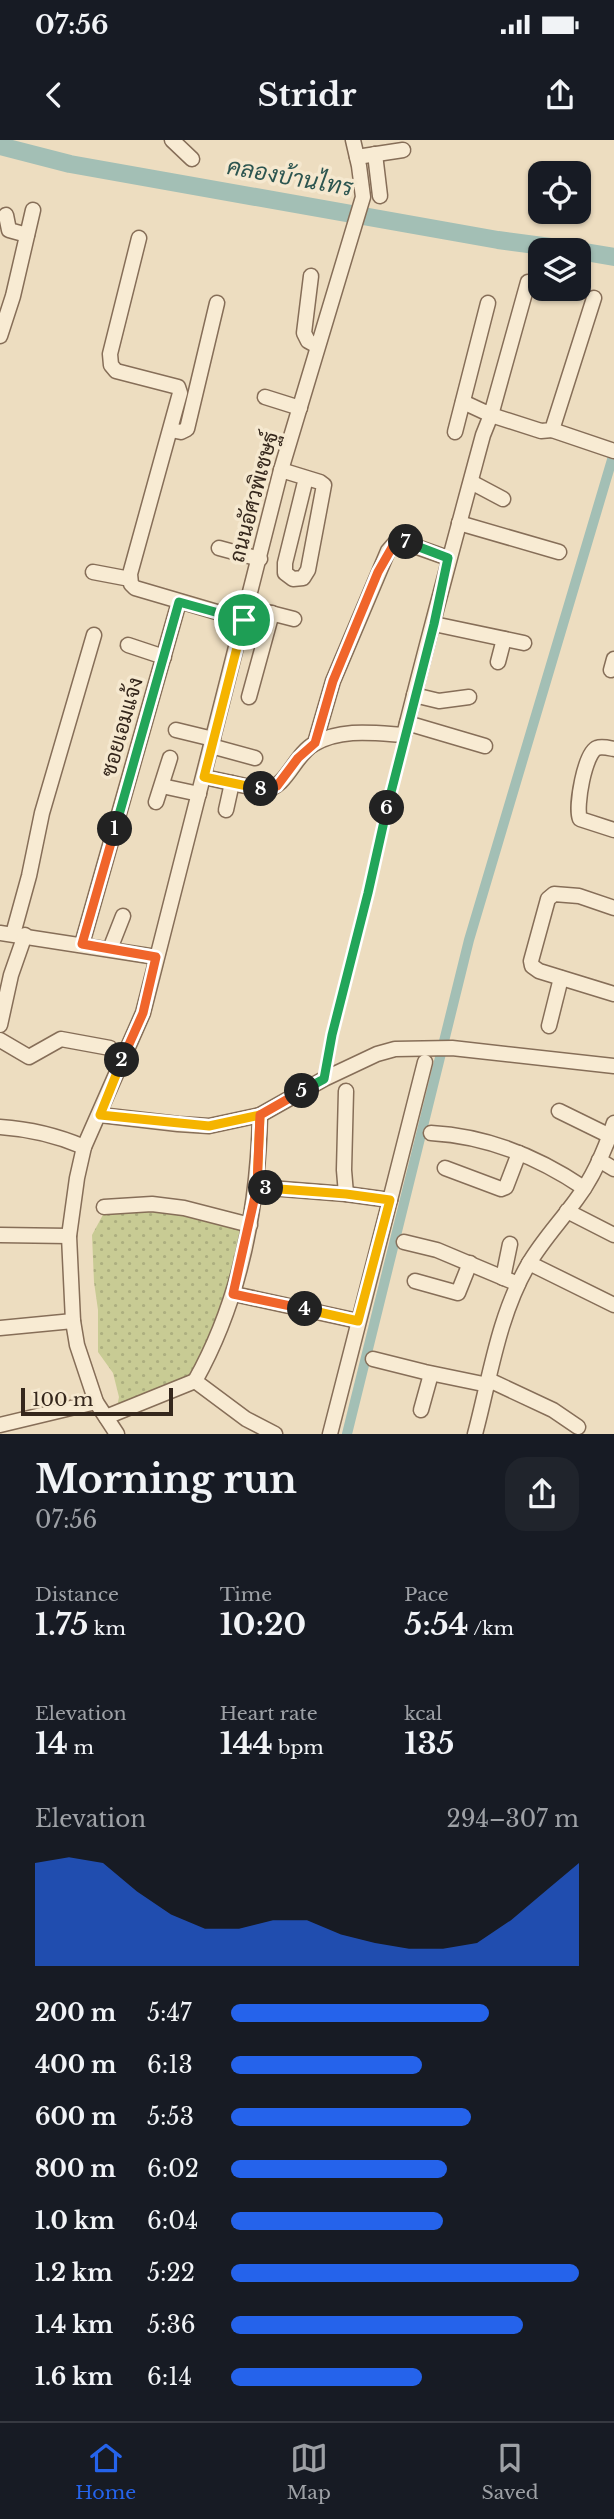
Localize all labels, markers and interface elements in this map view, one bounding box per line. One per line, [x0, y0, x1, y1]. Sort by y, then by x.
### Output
text: 07:56 [35, 9, 108, 41]
text: Stridr [258, 75, 356, 115]
icon: back [35, 76, 73, 114]
icon: share [541, 76, 579, 114]
water label: คลองบ้านไทร [225, 150, 356, 202]
map controls [528, 161, 591, 301]
button: locate [528, 161, 591, 224]
button: layers [528, 238, 591, 301]
street label: ถนนอัศวพิเชษฐ์ [223, 428, 284, 565]
pin: 7 [388, 524, 424, 560]
text: 7 [401, 530, 410, 553]
pin [214, 590, 274, 650]
icon: arrive [225, 601, 263, 639]
street label: ซอยเอมแจ้ง [95, 674, 149, 780]
pin: 8 [244, 772, 278, 806]
text: 8 [254, 777, 267, 800]
pin: 6 [370, 790, 404, 826]
text: 6 [380, 796, 393, 819]
pin: 1 [97, 812, 132, 846]
text: 1 [110, 817, 119, 840]
pin: 2 [104, 1042, 140, 1077]
text: 2 [115, 1048, 128, 1071]
pin: 5 [284, 1074, 320, 1108]
text: 5 [296, 1079, 307, 1102]
pin: 3 [248, 1170, 284, 1206]
text: 3 [259, 1176, 272, 1199]
pin: 4 [288, 1292, 322, 1326]
text: 4 [298, 1297, 311, 1320]
scale bar [21, 1385, 173, 1417]
text: 100 m [32, 1388, 93, 1411]
text: Morning run [35, 1456, 297, 1503]
button: share [505, 1457, 579, 1531]
text: 07:56 [35, 1506, 97, 1534]
text: Distance [35, 1583, 119, 1606]
text: Time [220, 1583, 272, 1606]
text: Pace [404, 1583, 449, 1606]
text: 1.75 [35, 1606, 88, 1643]
text: 10:20 [220, 1606, 306, 1643]
text: 5:54 [404, 1606, 468, 1643]
text: km [88, 1617, 126, 1640]
text: /km [468, 1617, 514, 1640]
text: Elevation [35, 1702, 127, 1725]
text: Heart rate [220, 1702, 318, 1725]
text: kcal [404, 1702, 442, 1725]
text: 14 [35, 1725, 68, 1762]
text: 144 [220, 1725, 273, 1762]
text: 135 [404, 1725, 454, 1762]
text: m [68, 1736, 94, 1759]
text: bpm [273, 1736, 324, 1759]
text: Elevation [35, 1805, 146, 1833]
text: 294–307 m [447, 1805, 579, 1833]
text: 200 m [35, 1999, 116, 2027]
text: 5:47 [147, 1999, 192, 2027]
text: 400 m [35, 2051, 117, 2079]
text: 6:13 [147, 2051, 193, 2079]
text: 600 m [35, 2103, 117, 2131]
text: 5:53 [147, 2103, 194, 2131]
text: 800 m [35, 2155, 116, 2183]
text: 6:02 [147, 2155, 199, 2183]
text: 1.0 km [35, 2207, 115, 2235]
text: 6:04 [147, 2207, 198, 2235]
text: 1.2 km [35, 2259, 113, 2287]
text: 5:22 [147, 2259, 195, 2287]
text: 1.4 km [35, 2311, 113, 2339]
text: 5:36 [147, 2311, 196, 2339]
text: 1.6 km [35, 2363, 113, 2391]
text: 6:14 [147, 2363, 192, 2391]
tab: Home [75, 2439, 136, 2504]
tab: Map [287, 2439, 331, 2504]
tab: Saved [481, 2439, 539, 2504]

